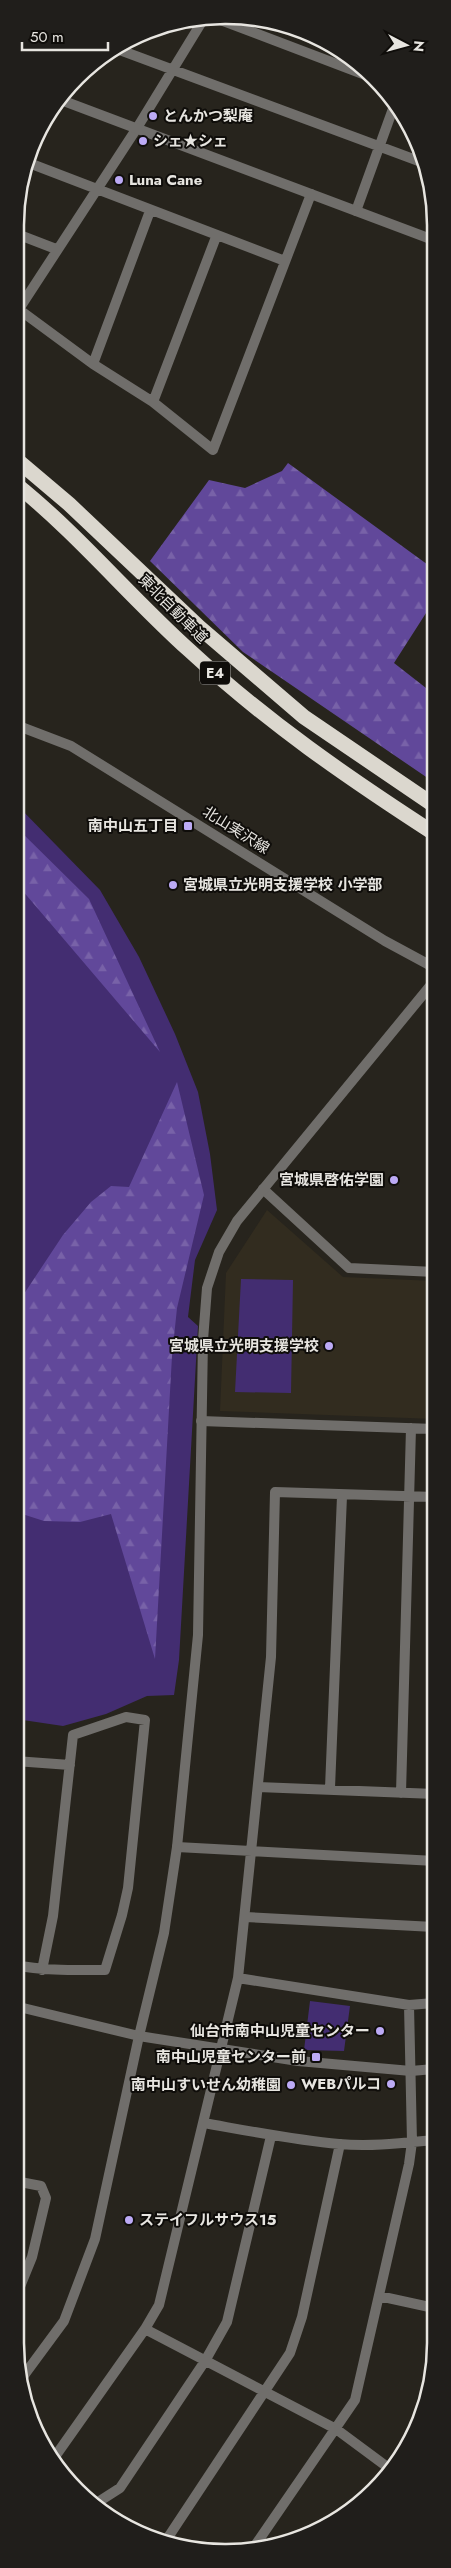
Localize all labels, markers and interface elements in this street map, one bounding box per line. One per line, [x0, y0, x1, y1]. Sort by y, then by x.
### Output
scale bar [22, 20, 109, 52]
north arrow [381, 20, 431, 70]
text: 50 m [30, 26, 64, 48]
text: N [408, 40, 429, 53]
place label: とんかつ梨庵 [163, 105, 253, 127]
marker: とんかつ梨庵 [147, 110, 159, 122]
place label: シェ★シェ [153, 130, 228, 152]
marker: シェ★シェ [137, 135, 149, 147]
place label: Luna Cane [129, 169, 203, 191]
marker: Luna Cane [113, 174, 125, 186]
street label: 東北自動車道 [133, 569, 213, 649]
road number: E4 [200, 661, 230, 684]
street label: 北山実沢線 [198, 801, 274, 859]
place label: 南中山五丁目 [88, 815, 178, 837]
marker: 南中山五丁目 [182, 820, 194, 832]
place label: 宮城県立光明支援学校 小学部 [183, 874, 383, 896]
marker: 宮城県立光明支援学校 小学部 [167, 879, 179, 891]
place label: 宮城県啓佑学園 [279, 1169, 384, 1191]
marker: 宮城県啓佑学園 [388, 1174, 400, 1186]
place label: 宮城県立光明支援学校 [169, 1335, 319, 1357]
marker: 宮城県立光明支援学校 [323, 1340, 335, 1352]
place label: 仙台市南中山児童センター [190, 2020, 370, 2042]
marker: 仙台市南中山児童センター [374, 2025, 386, 2037]
place label: 南中山児童センター前 [156, 2046, 306, 2068]
marker: 南中山児童センター前 [310, 2051, 322, 2063]
place label: WEBパルコ [301, 2073, 381, 2095]
place label: 南中山すいせん幼稚園 [131, 2074, 281, 2096]
marker: WEBパルコ [385, 2078, 397, 2090]
marker: 南中山すいせん幼稚園 [285, 2079, 297, 2091]
place label: ステイフルサウス15 [139, 2209, 277, 2231]
marker: ステイフルサウス15 [123, 2214, 135, 2226]

